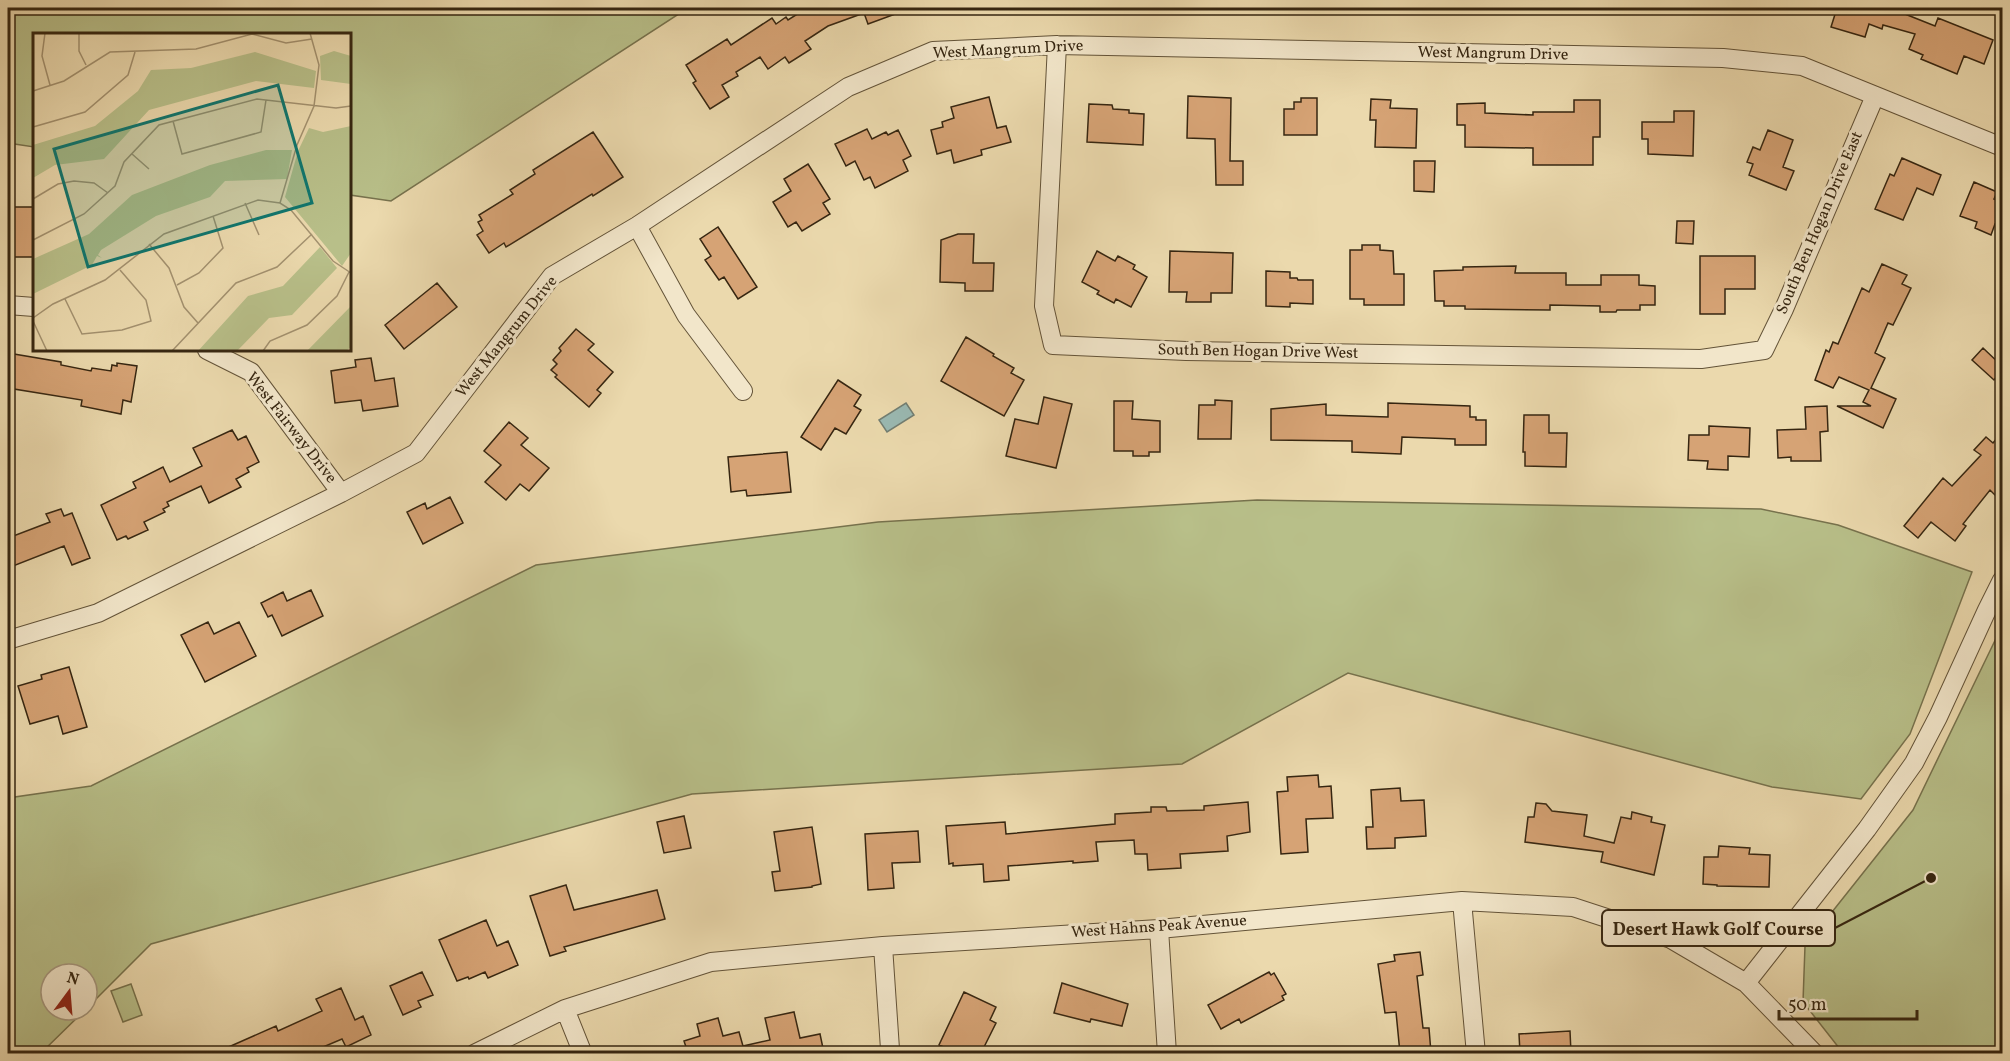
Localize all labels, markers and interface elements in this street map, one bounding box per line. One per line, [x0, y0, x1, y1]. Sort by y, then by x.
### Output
inset map [33, 33, 351, 351]
street label: West Mangrum Drive [932, 35, 1084, 65]
street label: West Mangrum Drive [1417, 42, 1569, 66]
street label: South Ben Hogan Drive East [1771, 128, 1869, 318]
street label: West Mangrum Drive [451, 271, 563, 403]
street label: South Ben Hogan Drive West [1157, 339, 1359, 365]
street label: West Fairway Drive [240, 368, 342, 488]
street label: West Hahns Peak Avenue [1070, 910, 1248, 944]
callout: Desert Hawk Golf Course [1602, 910, 1835, 946]
text: Desert Hawk Golf Course [1612, 918, 1824, 943]
north arrow [39, 962, 99, 1022]
text: N [64, 967, 82, 992]
scale bar [1779, 983, 1917, 1021]
text: 50 m [1788, 993, 1827, 1018]

